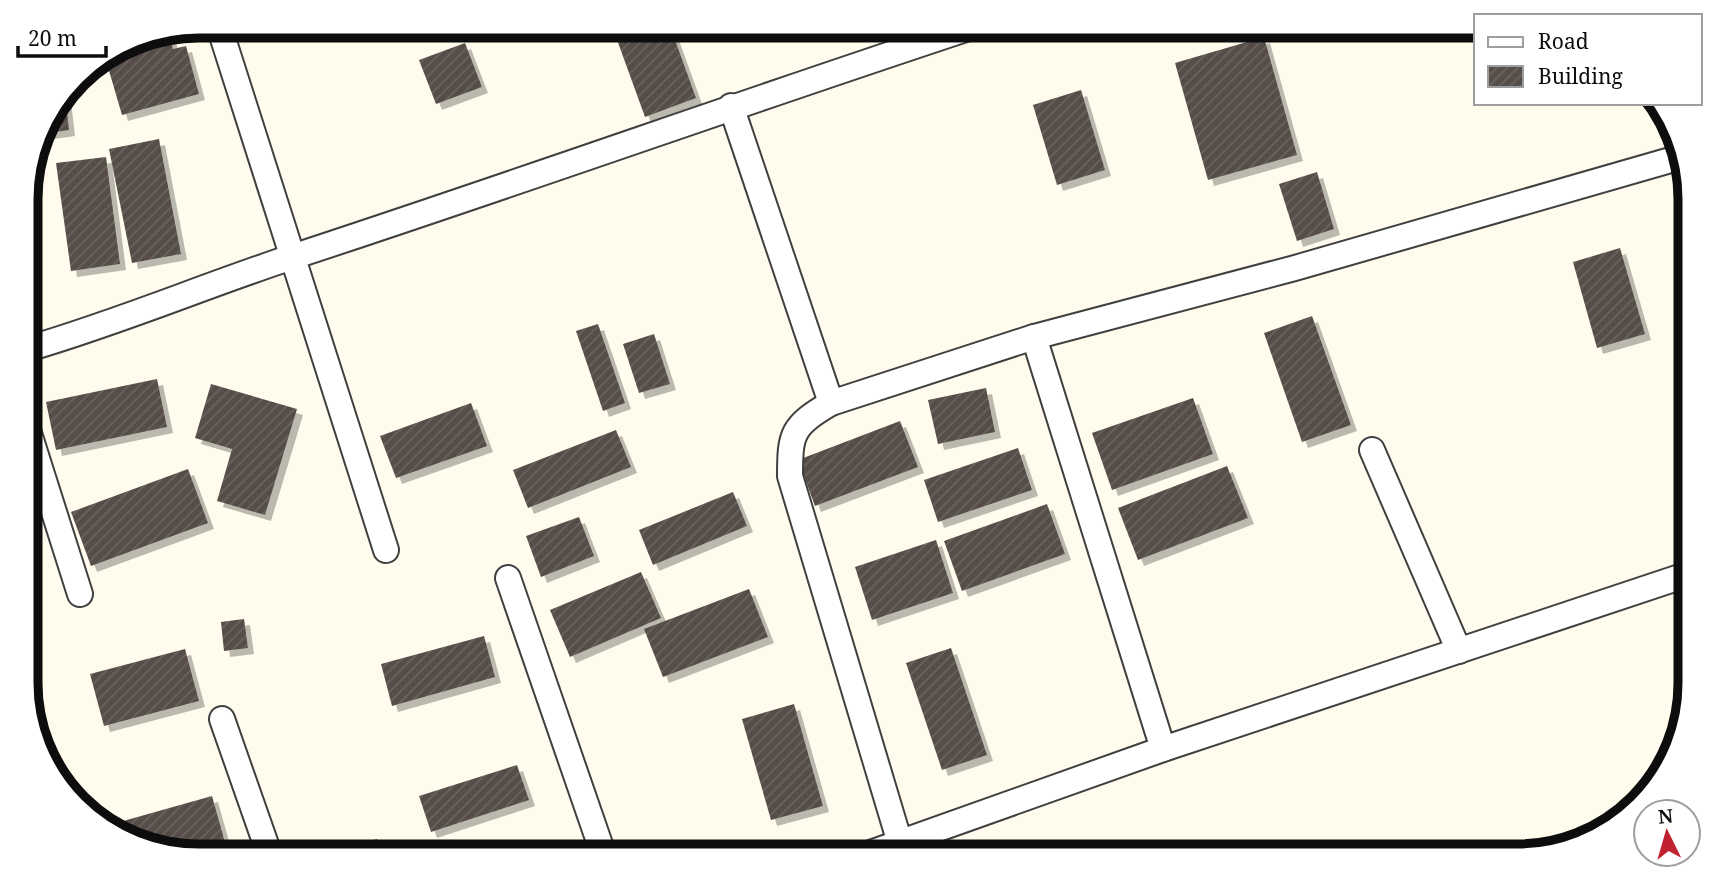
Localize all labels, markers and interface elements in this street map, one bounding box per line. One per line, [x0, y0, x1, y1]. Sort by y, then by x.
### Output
scale bar [18, 14, 105, 58]
legend [1474, 14, 1702, 105]
text: 20 m [28, 24, 77, 52]
text: Road [1538, 27, 1589, 55]
text: Building [1538, 62, 1623, 90]
north arrow [1632, 798, 1702, 868]
text: N [1657, 802, 1674, 830]

